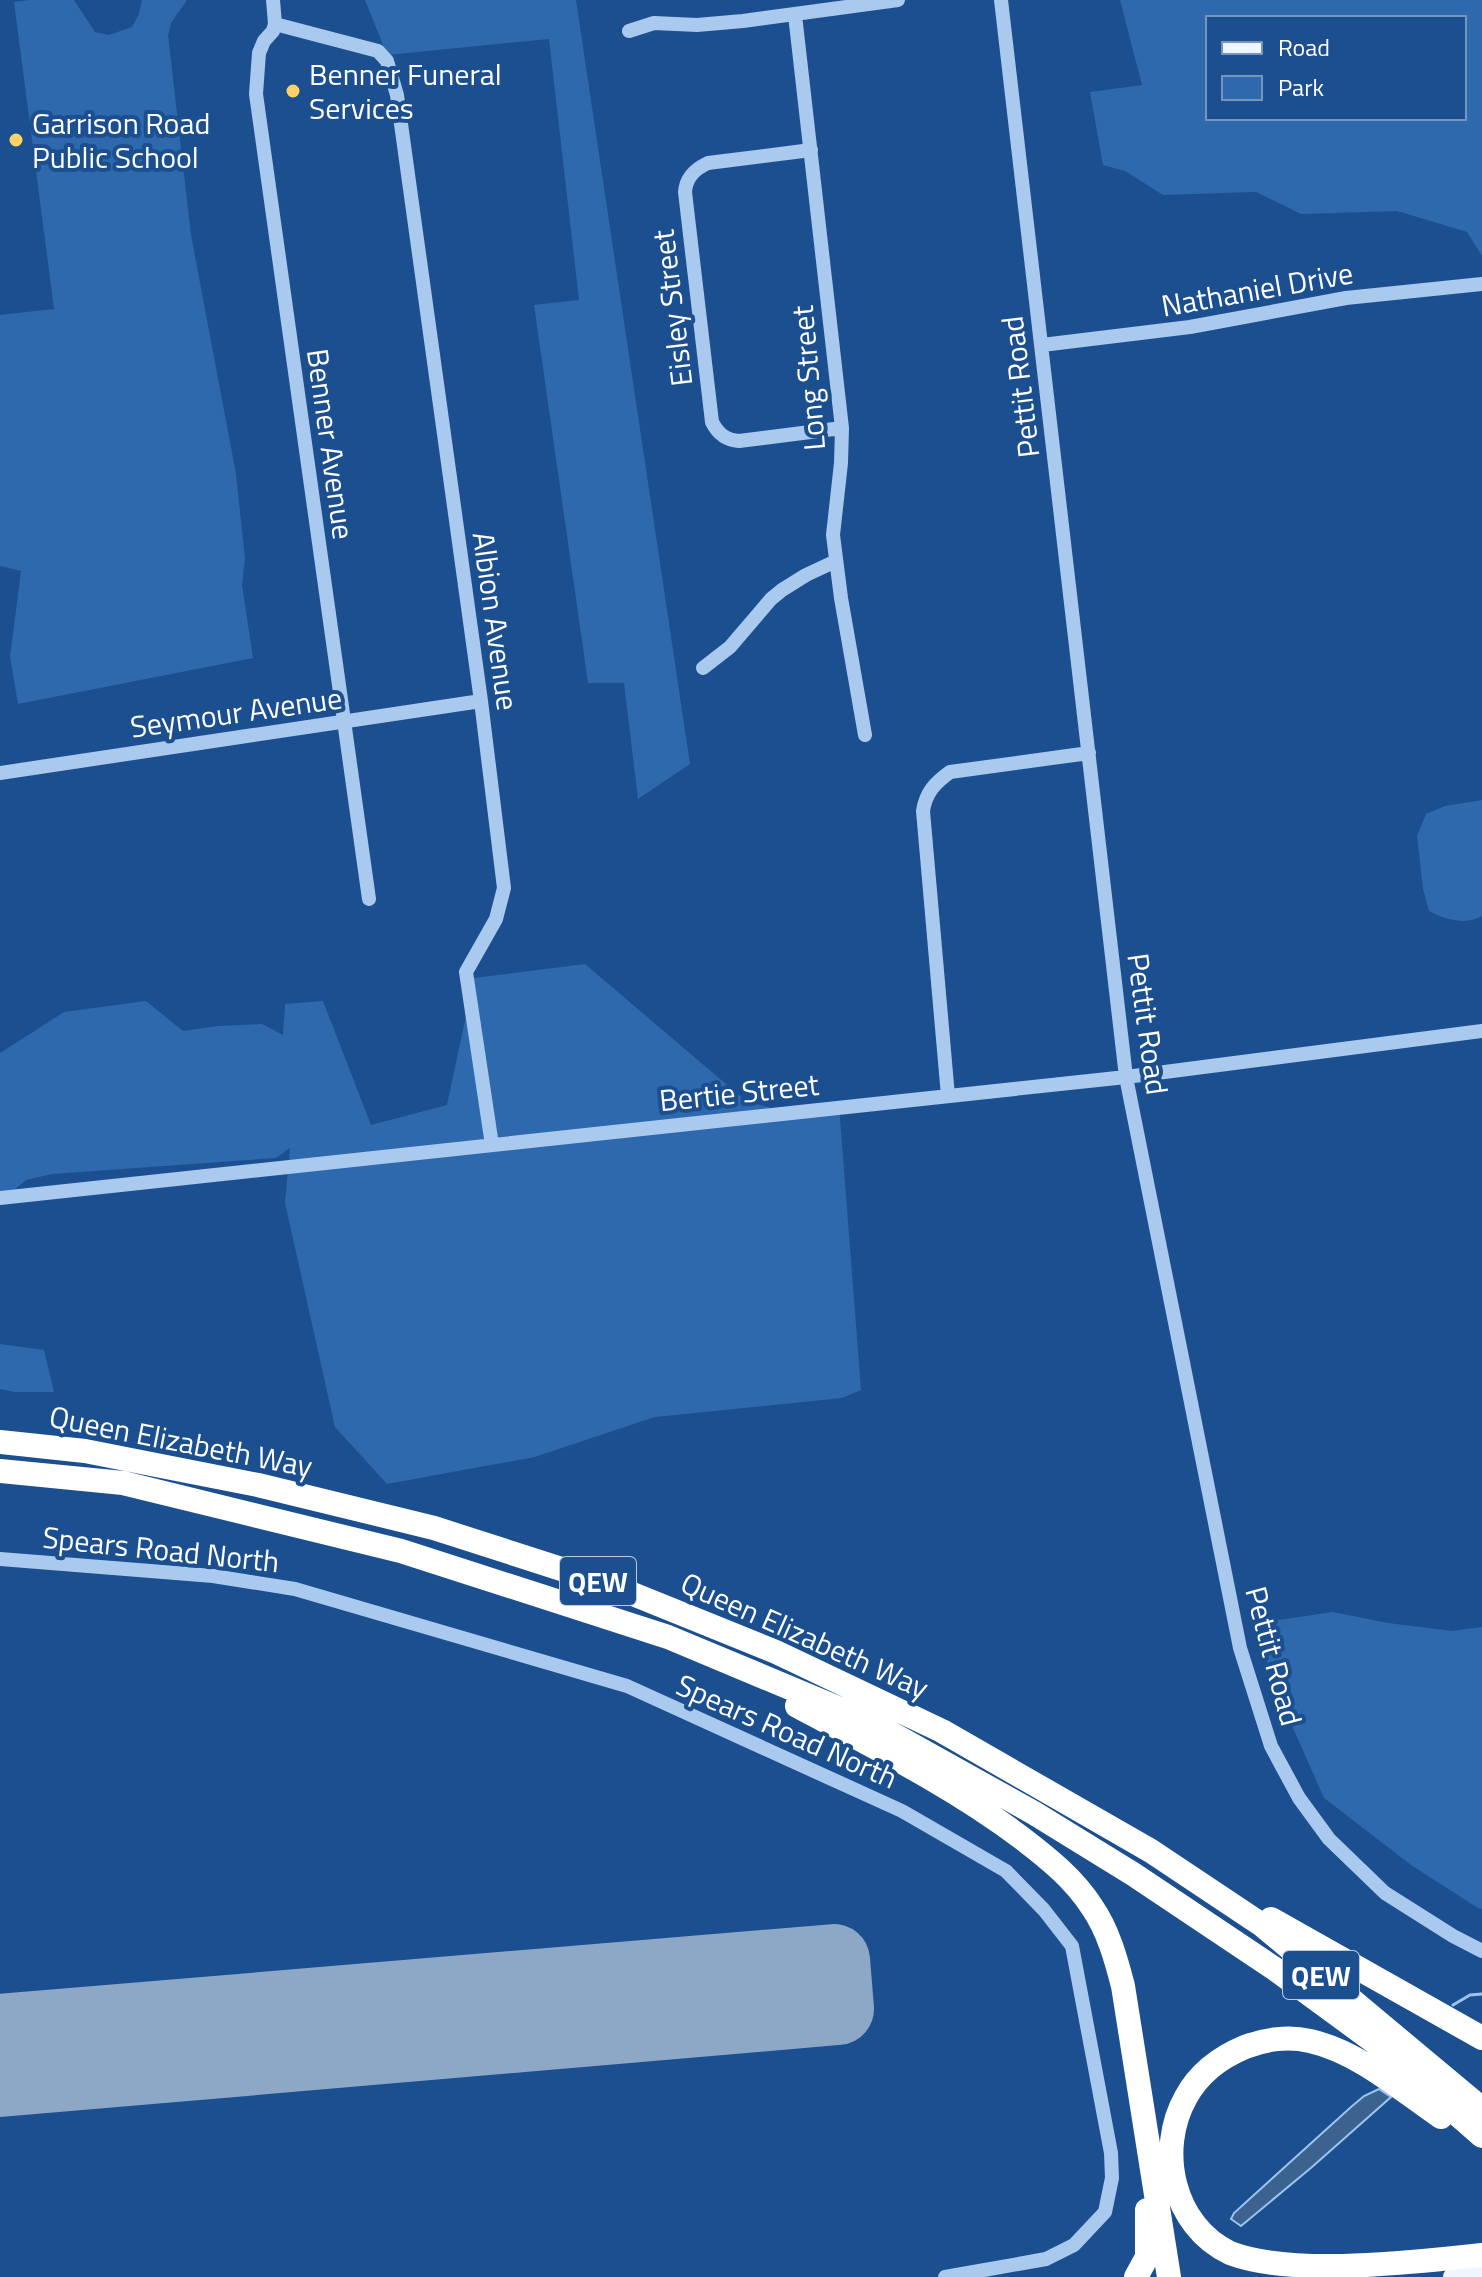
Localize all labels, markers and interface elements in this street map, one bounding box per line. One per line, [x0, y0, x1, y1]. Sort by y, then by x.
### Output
legend [1206, 16, 1466, 120]
text: Road [1278, 29, 1330, 65]
place label: Benner Funeral Services [309, 51, 502, 131]
text: Park [1278, 69, 1324, 105]
marker: Benner Funeral Services [284, 82, 302, 100]
place label: Garrison Road Public School [32, 100, 210, 180]
marker: Garrison Road Public School [7, 131, 25, 149]
street label: Eisley Street [640, 227, 704, 389]
street label: Nathaniel Drive [1158, 250, 1356, 328]
street label: Long Street [779, 303, 837, 452]
street label: Pettit Road [988, 314, 1052, 460]
street label: Benner Avenue [295, 346, 367, 542]
street label: Albion Avenue [461, 529, 531, 713]
street label: Seymour Avenue [127, 674, 345, 750]
street label: Pettit Road [1115, 950, 1181, 1098]
street label: Bertie Street [657, 1061, 822, 1123]
street label: Queen Elizabeth Way [46, 1393, 316, 1489]
street label: Spears Road North [40, 1514, 282, 1584]
road number: QEW [560, 1557, 636, 1605]
street label: Queen Elizabeth Way [674, 1560, 936, 1710]
street label: Pettit Road [1233, 1581, 1315, 1731]
street label: Spears Road North [669, 1662, 905, 1800]
road number: QEW [1283, 1951, 1359, 1999]

